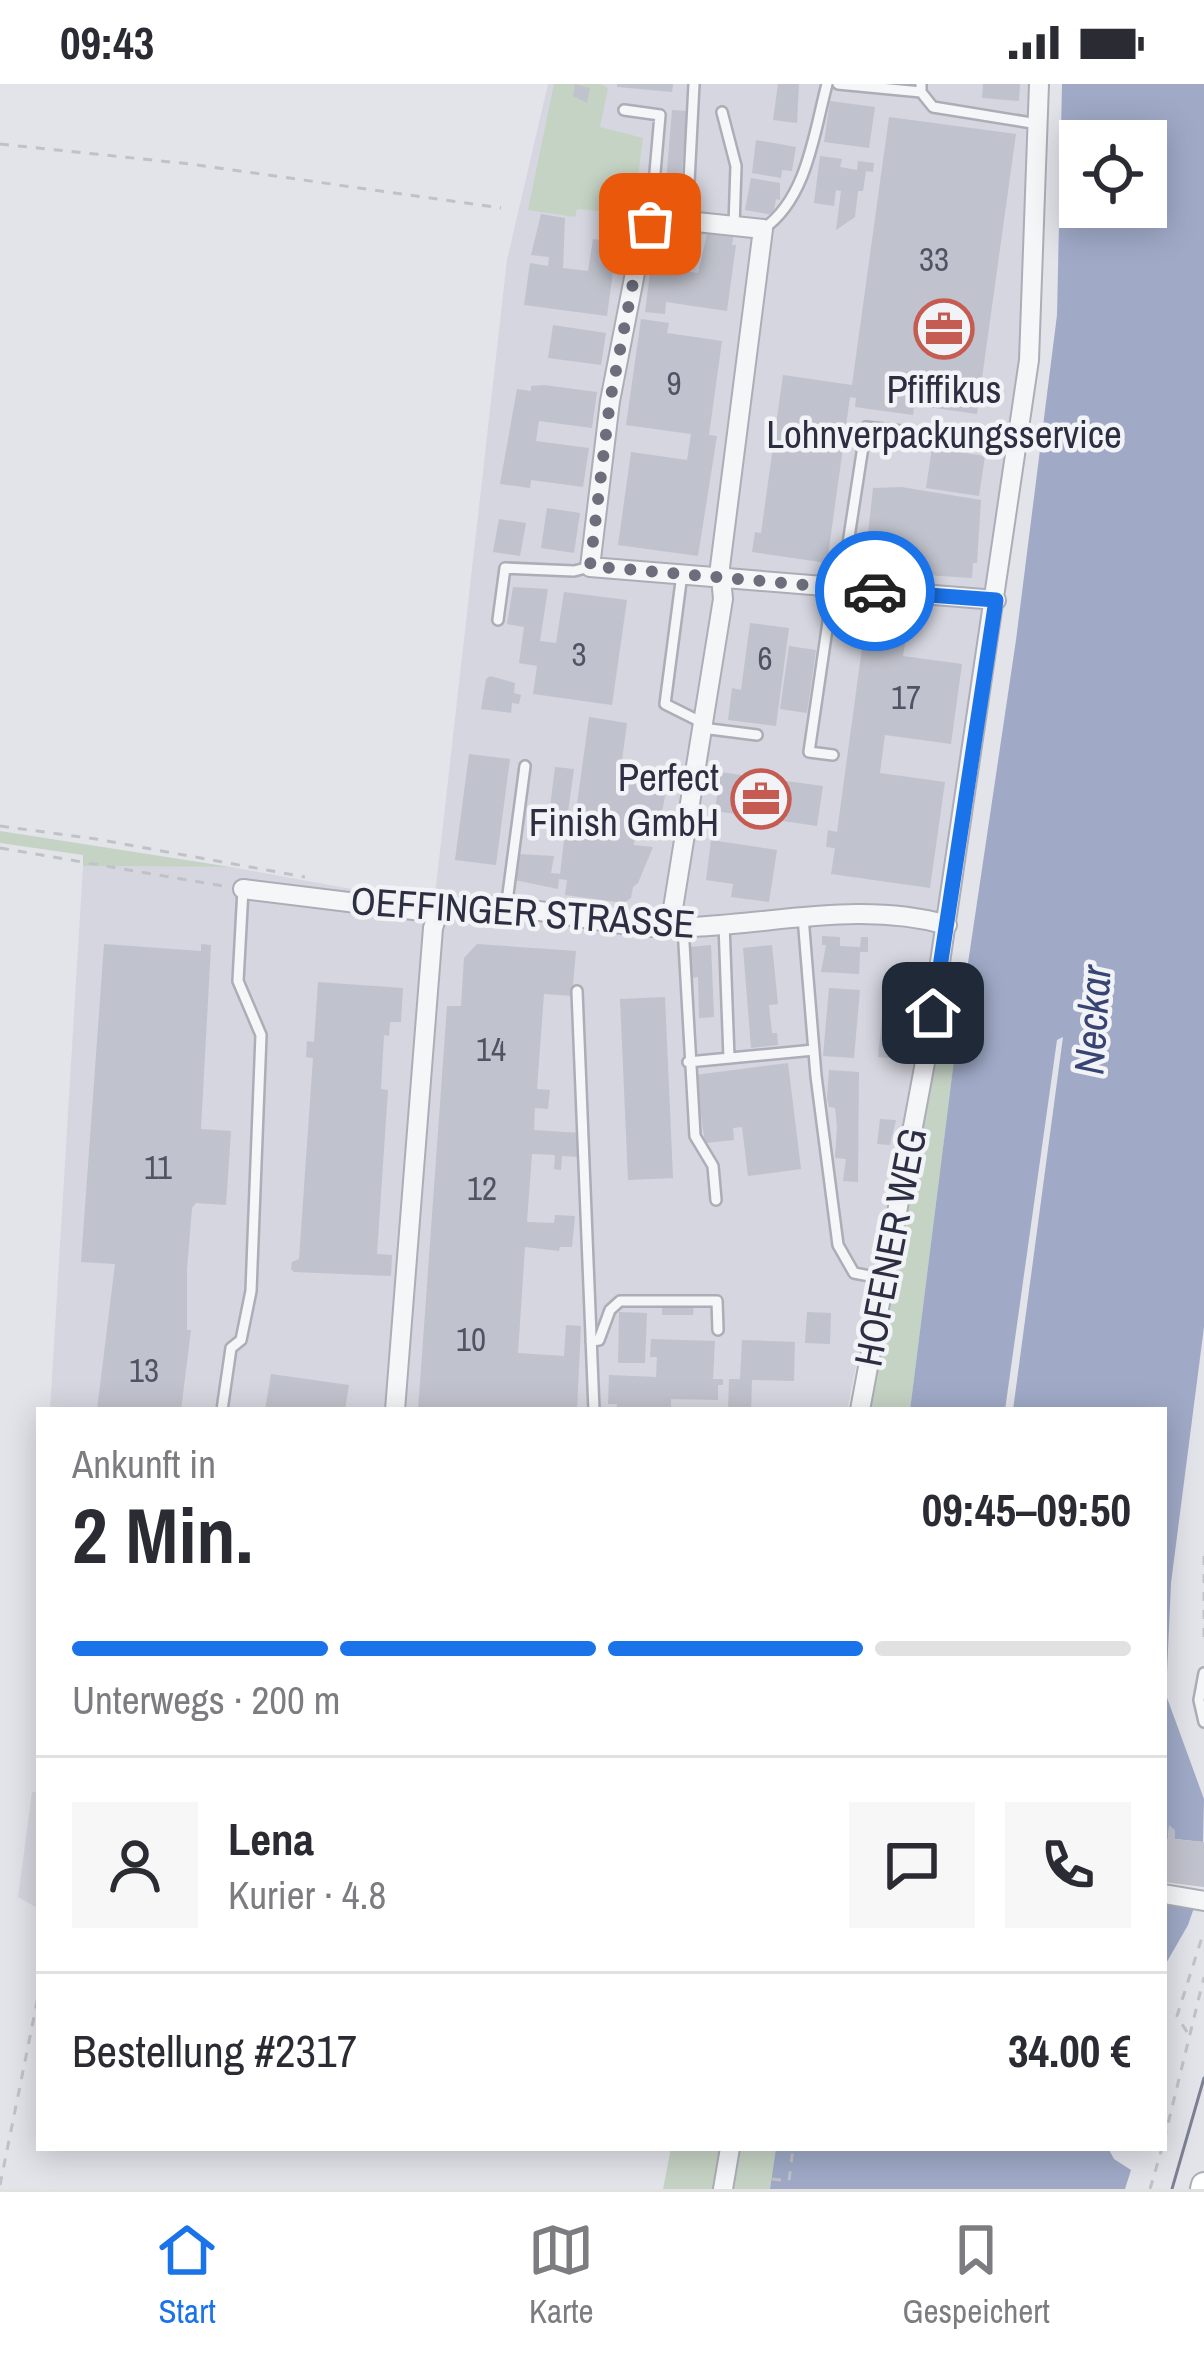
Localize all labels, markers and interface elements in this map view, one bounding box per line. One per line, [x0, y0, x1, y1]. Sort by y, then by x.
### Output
text: 09:43 [60, 12, 154, 73]
map controls [1059, 120, 1167, 228]
button: locate [1059, 120, 1167, 228]
pin [599, 173, 701, 275]
icon: bag [617, 191, 683, 257]
house number: 33 [919, 237, 949, 281]
office icon: Pfiffikus Lohnverpackungsservice [913, 298, 975, 360]
house number: 9 [666, 361, 682, 405]
place label: Pfiffikus Lohnverpackungsservice [766, 363, 1122, 460]
courier [815, 531, 935, 651]
icon: car [842, 558, 908, 624]
house number: 3 [571, 632, 587, 676]
house number: 6 [757, 636, 773, 680]
house number: 17 [891, 675, 921, 719]
place label: Perfect Finish GmbH [529, 751, 719, 848]
office icon: Perfect Finish GmbH [730, 768, 792, 830]
street label: OEFFINGER STRASSE [349, 874, 697, 950]
pin [882, 962, 984, 1064]
water label: Neckar [1060, 962, 1124, 1076]
icon: home [900, 980, 966, 1046]
house number: 14 [476, 1027, 506, 1071]
street label: HOFENER WEG [841, 1123, 939, 1371]
house number: 11 [144, 1145, 172, 1189]
house number: 12 [467, 1166, 497, 1210]
house number: 10 [456, 1317, 486, 1361]
house number: 13 [129, 1348, 159, 1392]
text: Ankunft in [72, 1438, 216, 1490]
text: 09:45–09:50 [922, 1479, 1131, 1540]
text: 2 Min. [72, 1482, 253, 1587]
text: Unterwegs · 200 m [72, 1674, 340, 1726]
button: person [72, 1802, 198, 1928]
button: chat [849, 1802, 975, 1928]
button: phone [1005, 1802, 1131, 1928]
text: Lena [228, 1808, 314, 1869]
text: Kurier · 4.8 [228, 1869, 386, 1921]
text: Bestellung #2317 [72, 2020, 357, 2081]
text: 34.00 € [1008, 2020, 1131, 2081]
tab: Start [154, 2217, 220, 2333]
tab: Karte [528, 2217, 594, 2333]
tab: Gespeichert [902, 2217, 1050, 2333]

